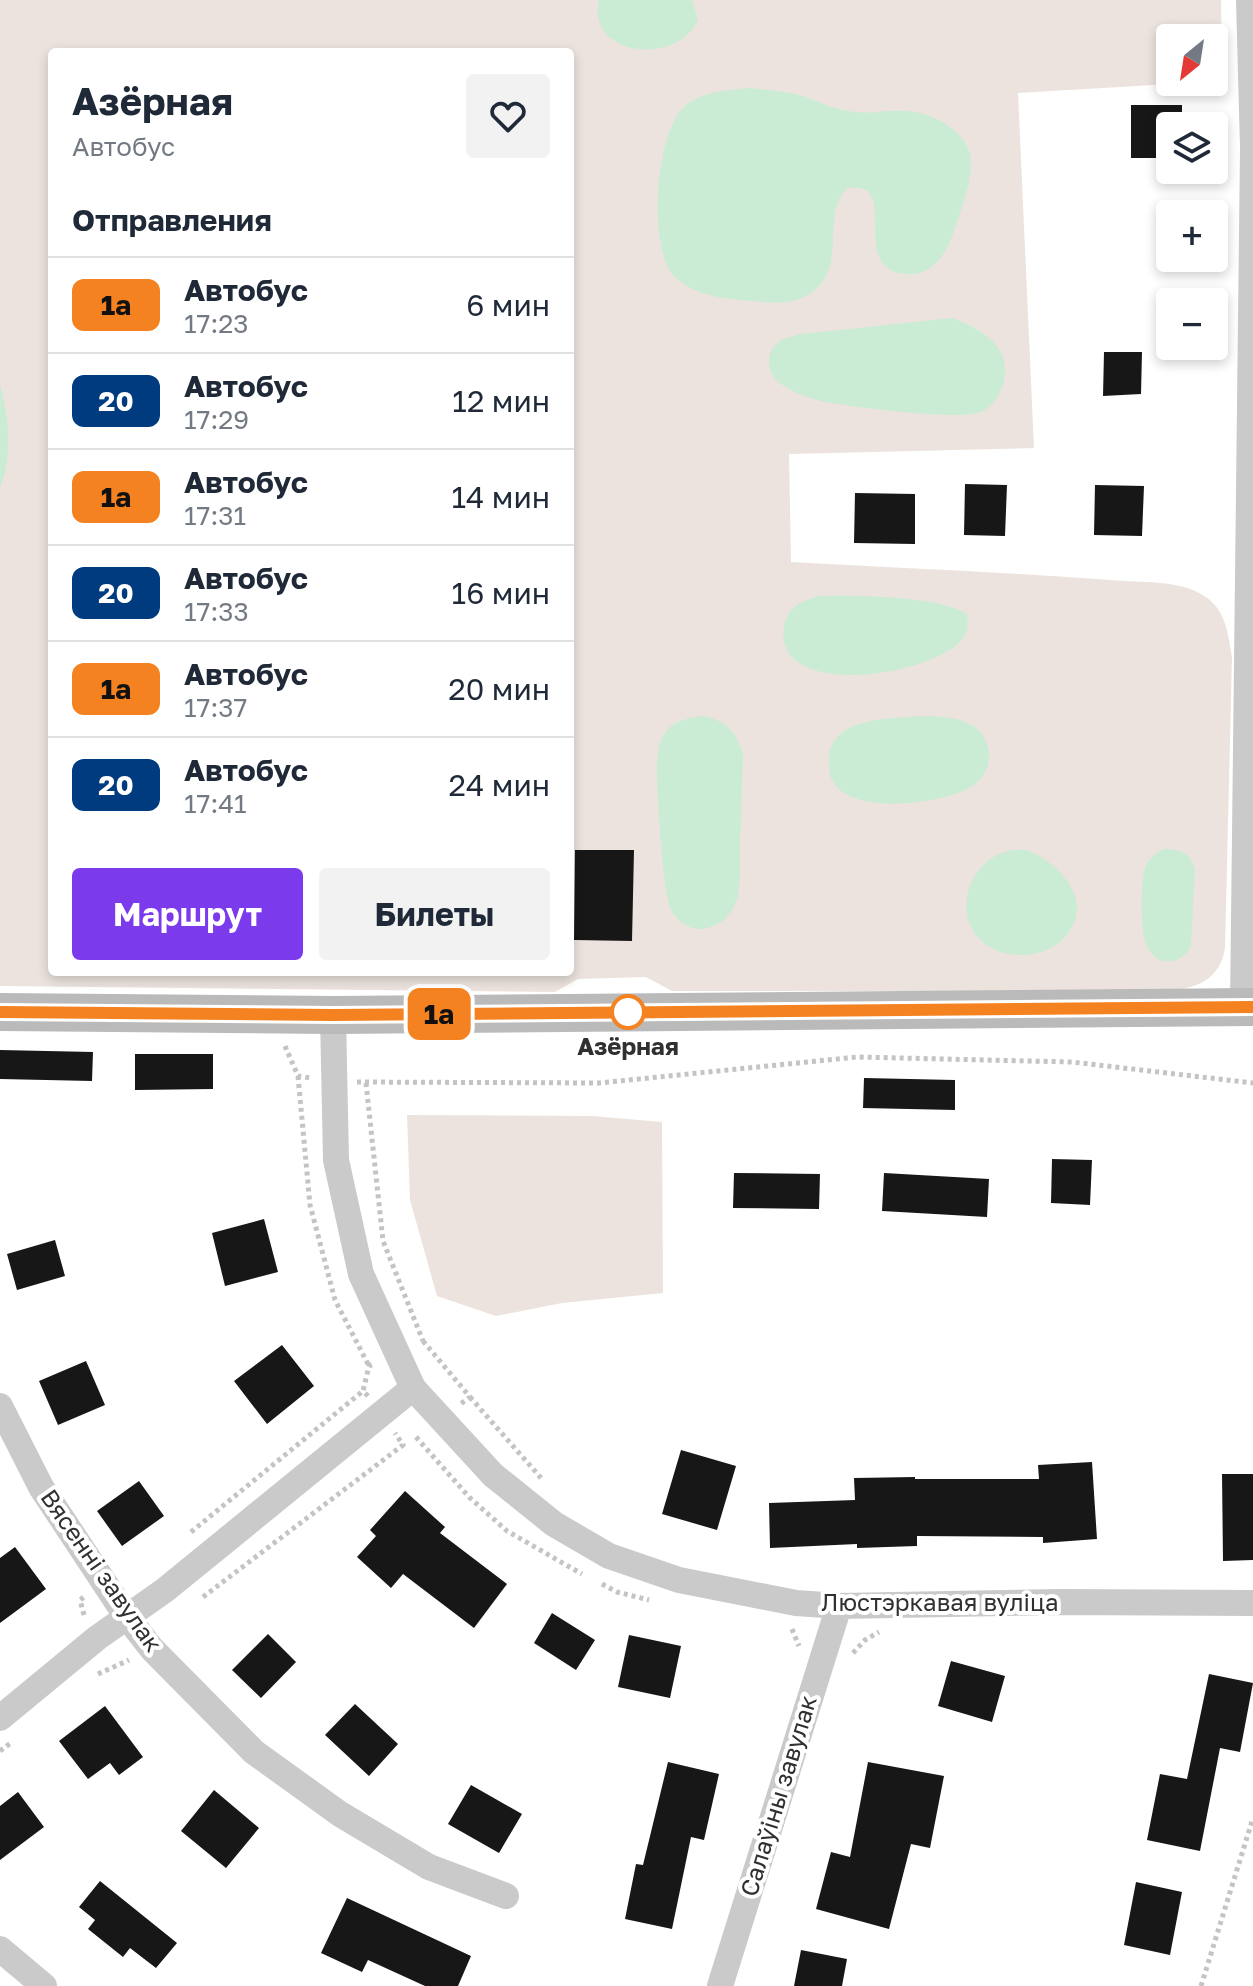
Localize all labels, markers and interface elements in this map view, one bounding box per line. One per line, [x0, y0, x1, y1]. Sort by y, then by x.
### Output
north arrow [1156, 24, 1228, 96]
map controls [1156, 24, 1228, 360]
button: heart [466, 74, 550, 158]
text: Азёрная [72, 78, 233, 123]
button: layers [1156, 112, 1228, 184]
text: Автобус [72, 131, 175, 162]
button: + [1156, 200, 1228, 272]
text: Отправления [72, 202, 272, 238]
text: Автобус [184, 272, 308, 308]
text: 6 мин [466, 287, 550, 323]
text: 1а [101, 288, 131, 321]
button: − [1156, 288, 1228, 360]
text: 17:23 [184, 308, 248, 339]
text: Автобус [184, 368, 308, 404]
text: 12 мин [452, 383, 550, 419]
text: 20 [98, 384, 134, 417]
text: 17:29 [184, 404, 249, 435]
text: Автобус [184, 464, 308, 500]
text: 14 мин [451, 479, 550, 515]
text: 1а [101, 480, 131, 513]
text: 17:31 [184, 500, 246, 531]
text: Автобус [184, 560, 308, 596]
text: 16 мин [452, 575, 550, 611]
text: 20 [98, 576, 134, 609]
text: 17:33 [184, 596, 249, 627]
text: Автобус [184, 656, 308, 692]
text: 20 мин [448, 671, 550, 707]
text: 1а [101, 672, 131, 705]
text: 17:37 [184, 692, 247, 723]
text: Автобус [184, 752, 308, 788]
text: 24 мин [449, 767, 550, 803]
text: 20 [98, 768, 134, 801]
text: 17:41 [184, 788, 247, 819]
button: Маршрут [72, 868, 303, 960]
button: Билеты [319, 868, 550, 960]
line badge: 1а [403, 988, 475, 1040]
marker: Азёрная [611, 995, 645, 1029]
text: 1а [424, 997, 454, 1030]
place label: Азёрная [577, 1031, 679, 1060]
street label: Вясенні завулак [35, 1483, 169, 1657]
street label: Люстэркавая вуліца [821, 1587, 1059, 1616]
street label: Салаўіны завулак [733, 1691, 822, 1900]

